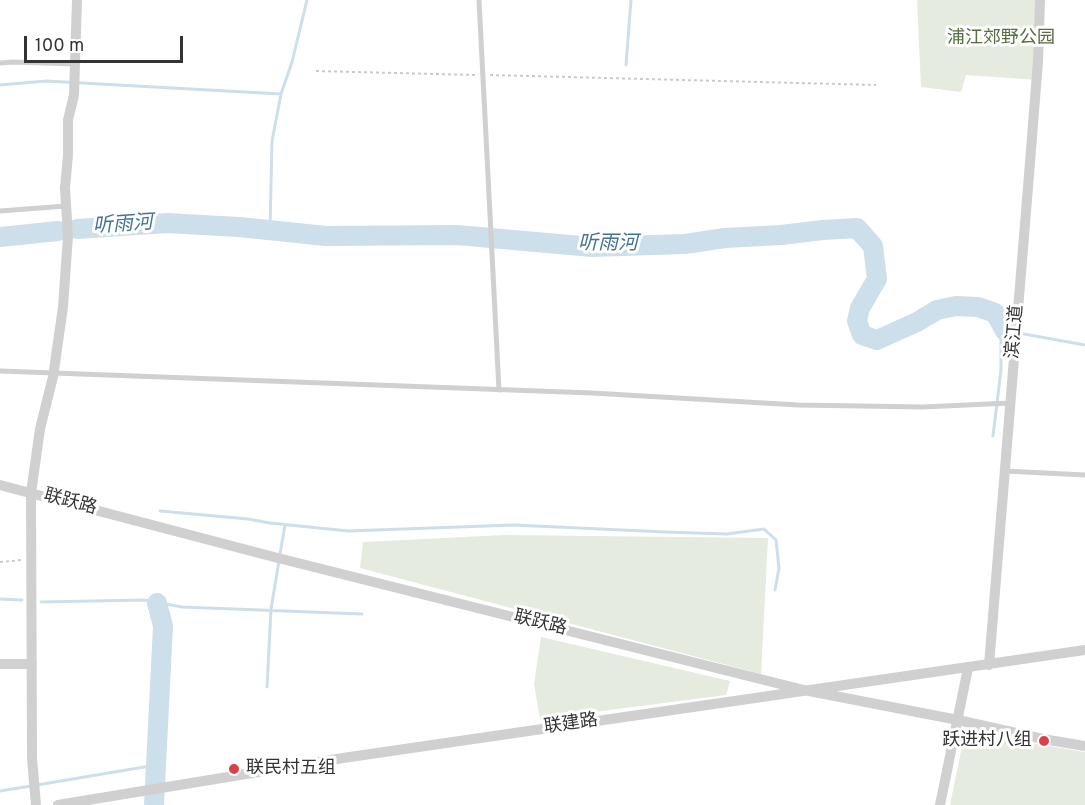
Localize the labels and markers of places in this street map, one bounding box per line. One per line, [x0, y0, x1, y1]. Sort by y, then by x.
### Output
place label: 跃进村八组 [942, 730, 1032, 752]
marker: 跃进村八组 [1037, 734, 1051, 748]
place label: 联民村五组 [246, 758, 336, 780]
marker: 联民村五组 [227, 762, 241, 776]

